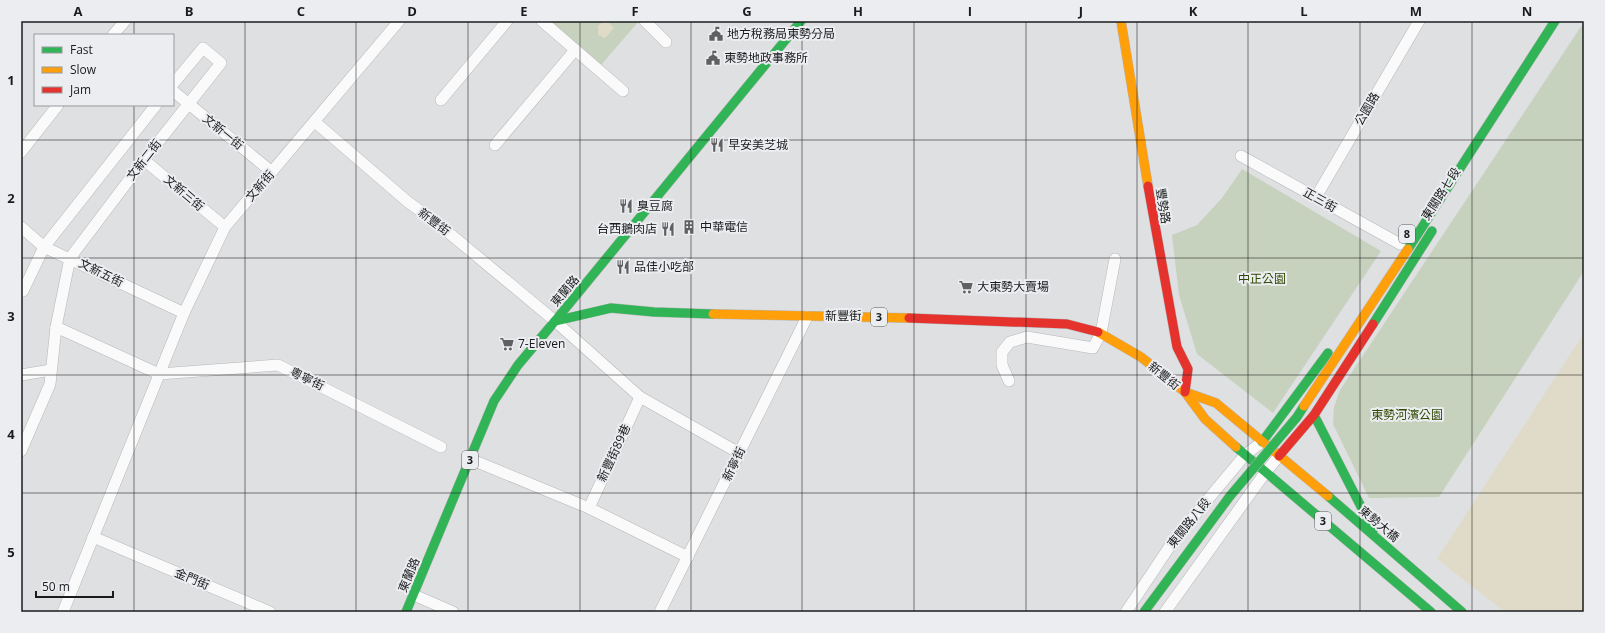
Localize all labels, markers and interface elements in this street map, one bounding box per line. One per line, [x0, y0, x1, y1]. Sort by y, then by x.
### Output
text: A [74, 2, 83, 20]
text: B [185, 2, 194, 20]
text: C [297, 2, 305, 20]
text: D [407, 2, 417, 20]
text: E [520, 2, 528, 20]
text: F [631, 2, 639, 20]
text: G [742, 2, 752, 20]
text: H [853, 2, 863, 20]
text: I [968, 2, 972, 20]
text: J [1078, 2, 1083, 20]
text: K [1189, 2, 1198, 20]
text: L [1300, 2, 1308, 20]
text: M [1410, 2, 1422, 20]
text: N [1522, 2, 1532, 20]
place label: 地方稅務局東勢分局 [727, 25, 835, 42]
public building icon: 地方稅務局東勢分局 [708, 26, 724, 42]
legend [34, 34, 174, 106]
text: Fast [70, 41, 93, 58]
place label: 東勢地政事務所 [724, 49, 808, 66]
public building icon: 東勢地政事務所 [705, 50, 721, 66]
text: Slow [70, 61, 97, 78]
text: 1 [7, 71, 15, 89]
text: Jam [69, 81, 91, 98]
street label: 公園路 [1350, 89, 1383, 129]
street label: 文新一街 [199, 110, 247, 153]
street label: 文新二街 [122, 136, 165, 184]
place label: 早安美芝城 [728, 136, 788, 153]
restaurant icon: 早安美芝城 [709, 137, 725, 153]
street label: 東關路七段 [1417, 164, 1464, 224]
street label: 文新街 [241, 167, 278, 205]
street label: 文新三街 [160, 171, 208, 215]
street label: 正三街 [1300, 183, 1340, 216]
street label: 豐勢路 [1152, 187, 1175, 225]
text: 2 [7, 189, 15, 207]
place label: 臭豆腐 [637, 197, 673, 214]
restaurant icon: 臭豆腐 [618, 198, 634, 214]
street label: 新豐街 [415, 204, 454, 239]
place label: 中華電信 [700, 218, 748, 235]
building icon: 中華電信 [681, 219, 697, 235]
place label: 台西鵝肉店 [597, 220, 657, 237]
restaurant icon: 台西鵝肉店 [660, 221, 676, 237]
road number: 8 [1399, 225, 1415, 243]
street label: 文新五街 [76, 254, 127, 291]
place label: 品佳小吃部 [634, 258, 694, 275]
restaurant icon: 品佳小吃部 [615, 259, 631, 275]
park label: 中正公園 [1238, 270, 1286, 287]
street label: 東蘭路 [547, 271, 583, 310]
place label: 大東勢大賣場 [977, 278, 1049, 295]
supermarket icon: 大東勢大賣場 [958, 279, 974, 295]
text: 3 [7, 307, 15, 325]
street label: 新豐街 [825, 307, 861, 324]
road number: 3 [871, 308, 887, 326]
place label: 7-Eleven [518, 335, 565, 352]
supermarket icon: 7-Eleven [499, 336, 515, 352]
street label: 新豐街 [1145, 358, 1184, 394]
street label: 粵寧街 [287, 363, 327, 394]
park label: 東勢河濱公園 [1371, 406, 1443, 423]
street label: 新豐街89巷 [593, 421, 634, 484]
text: 4 [7, 425, 15, 443]
street label: 新寧街 [718, 444, 749, 484]
road number: 3 [462, 451, 478, 469]
street label: 東關路八段 [1163, 494, 1214, 551]
street label: 東勢大橋 [1355, 502, 1403, 546]
road number: 3 [1315, 512, 1331, 530]
text: 5 [7, 543, 15, 561]
street label: 東蘭路 [394, 555, 423, 595]
street label: 金門街 [172, 564, 212, 593]
scale bar [36, 573, 113, 599]
text: 50 m [42, 578, 70, 595]

